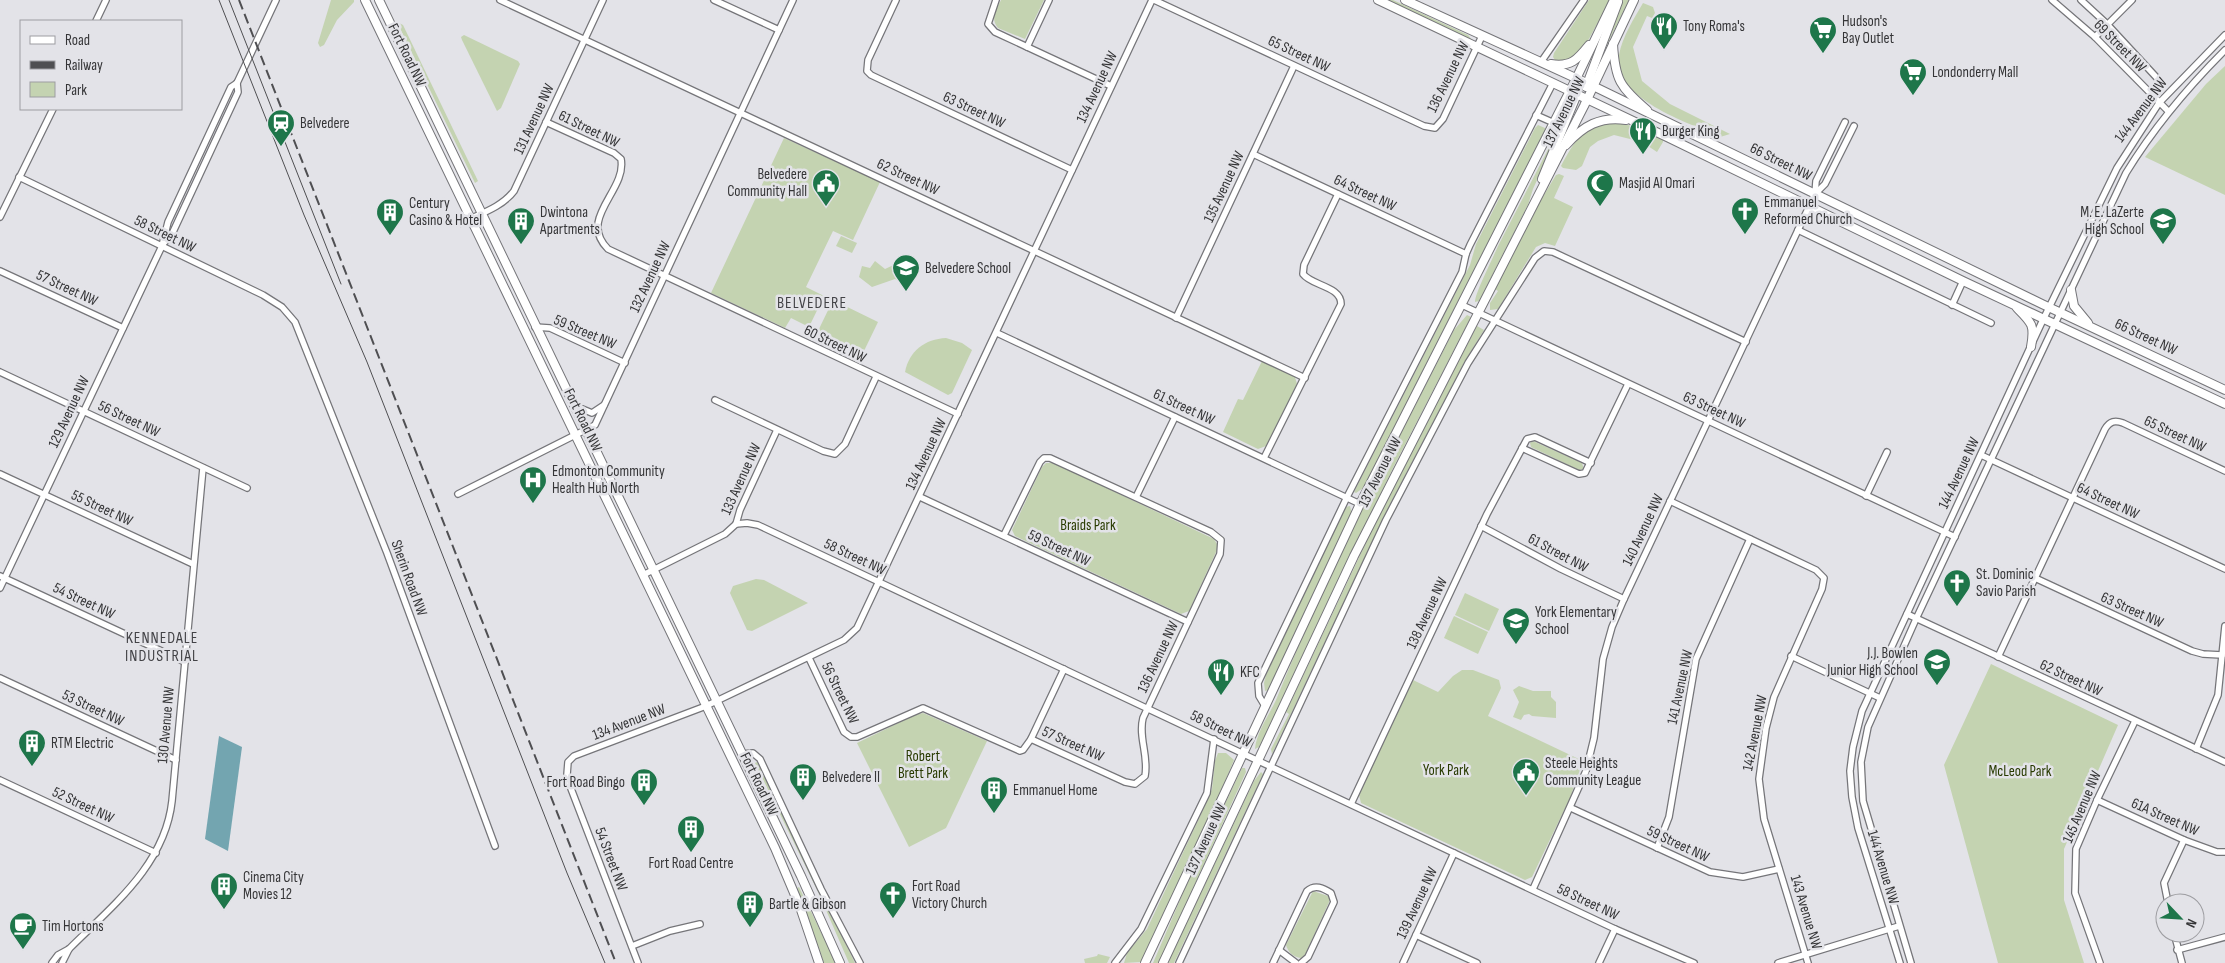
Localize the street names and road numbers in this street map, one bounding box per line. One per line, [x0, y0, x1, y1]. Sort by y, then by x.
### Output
street label: 69 Street NW [2090, 16, 2151, 77]
street label: Fort Road NW [384, 20, 431, 90]
street label: 65 Street NW [1265, 31, 1333, 77]
street label: 136 Avenue NW [1423, 38, 1474, 116]
street label: 134 Avenue NW [1072, 48, 1122, 126]
street label: 137 Avenue NW [1539, 73, 1589, 151]
street label: 144 Avenue NW [2110, 73, 2172, 146]
street label: 131 Avenue NW [509, 80, 559, 157]
street label: 63 Street NW [940, 87, 1008, 133]
street label: 61 Street NW [555, 106, 623, 152]
street label: 66 Street NW [1747, 139, 1815, 185]
street label: 135 Avenue NW [1199, 148, 1249, 226]
street label: 62 Street NW [874, 154, 942, 200]
street label: 64 Street NW [1331, 170, 1400, 216]
street label: 58 Street NW [131, 211, 199, 257]
street label: 132 Avenue NW [625, 238, 675, 316]
street label: 57 Street NW [33, 265, 101, 311]
street label: 59 Street NW [551, 310, 620, 354]
street label: 66 Street NW [2112, 314, 2181, 360]
street label: 60 Street NW [801, 321, 870, 367]
street label: 129 Avenue NW [44, 373, 94, 451]
street label: Fort Road NW [560, 385, 607, 455]
street label: 61 Street NW [1150, 385, 1218, 430]
street label: 63 Street NW [1680, 387, 1748, 433]
street label: 56 Street NW [95, 396, 163, 442]
street label: 65 Street NW [2141, 411, 2209, 457]
street label: 134 Avenue NW [901, 415, 951, 493]
street label: 137 Avenue NW [1354, 433, 1406, 510]
street label: 144 Avenue NW [1934, 434, 1984, 512]
street label: 133 Avenue NW [717, 440, 765, 518]
street label: 64 Street NW [2074, 478, 2143, 524]
street label: 55 Street NW [68, 485, 136, 531]
street label: 140 Avenue NW [1618, 491, 1668, 569]
street label: 59 Street NW [1025, 525, 1093, 571]
street label: 61 Street NW [1525, 529, 1592, 577]
street label: 58 Street NW [821, 534, 889, 580]
street label: Sherin Road NW [386, 537, 432, 619]
street label: 138 Avenue NW [1402, 574, 1452, 652]
street label: 54 Street NW [50, 578, 118, 624]
street label: 63 Street NW [2098, 588, 2167, 632]
street label: 136 Avenue NW [1133, 618, 1183, 696]
street label: 141 Avenue NW [1663, 648, 1697, 726]
street label: 62 Street NW [2037, 655, 2105, 701]
street label: 56 Street NW [817, 659, 863, 727]
street label: 53 Street NW [59, 685, 127, 731]
street label: 130 Avenue NW [153, 686, 179, 764]
street label: 142 Avenue NW [1738, 693, 1772, 772]
street label: 134 Avenue NW [590, 699, 668, 745]
street label: 58 Street NW [1187, 706, 1255, 752]
street label: 57 Street NW [1039, 722, 1107, 766]
street label: Fort Road NW [736, 749, 783, 819]
street label: 145 Avenue NW [2058, 768, 2106, 846]
street label: 52 Street NW [49, 782, 117, 828]
street label: 61A Street NW [2128, 794, 2202, 840]
street label: 137 Avenue NW [1181, 800, 1231, 878]
street label: 59 Street NW [1644, 821, 1712, 867]
street label: 54 Street NW [590, 825, 632, 894]
street label: 144 Avenue NW [1863, 828, 1903, 907]
street label: 139 Avenue NW [1392, 864, 1442, 942]
street label: 143 Avenue NW [1786, 873, 1826, 952]
street label: 58 Street NW [1554, 879, 1622, 925]

